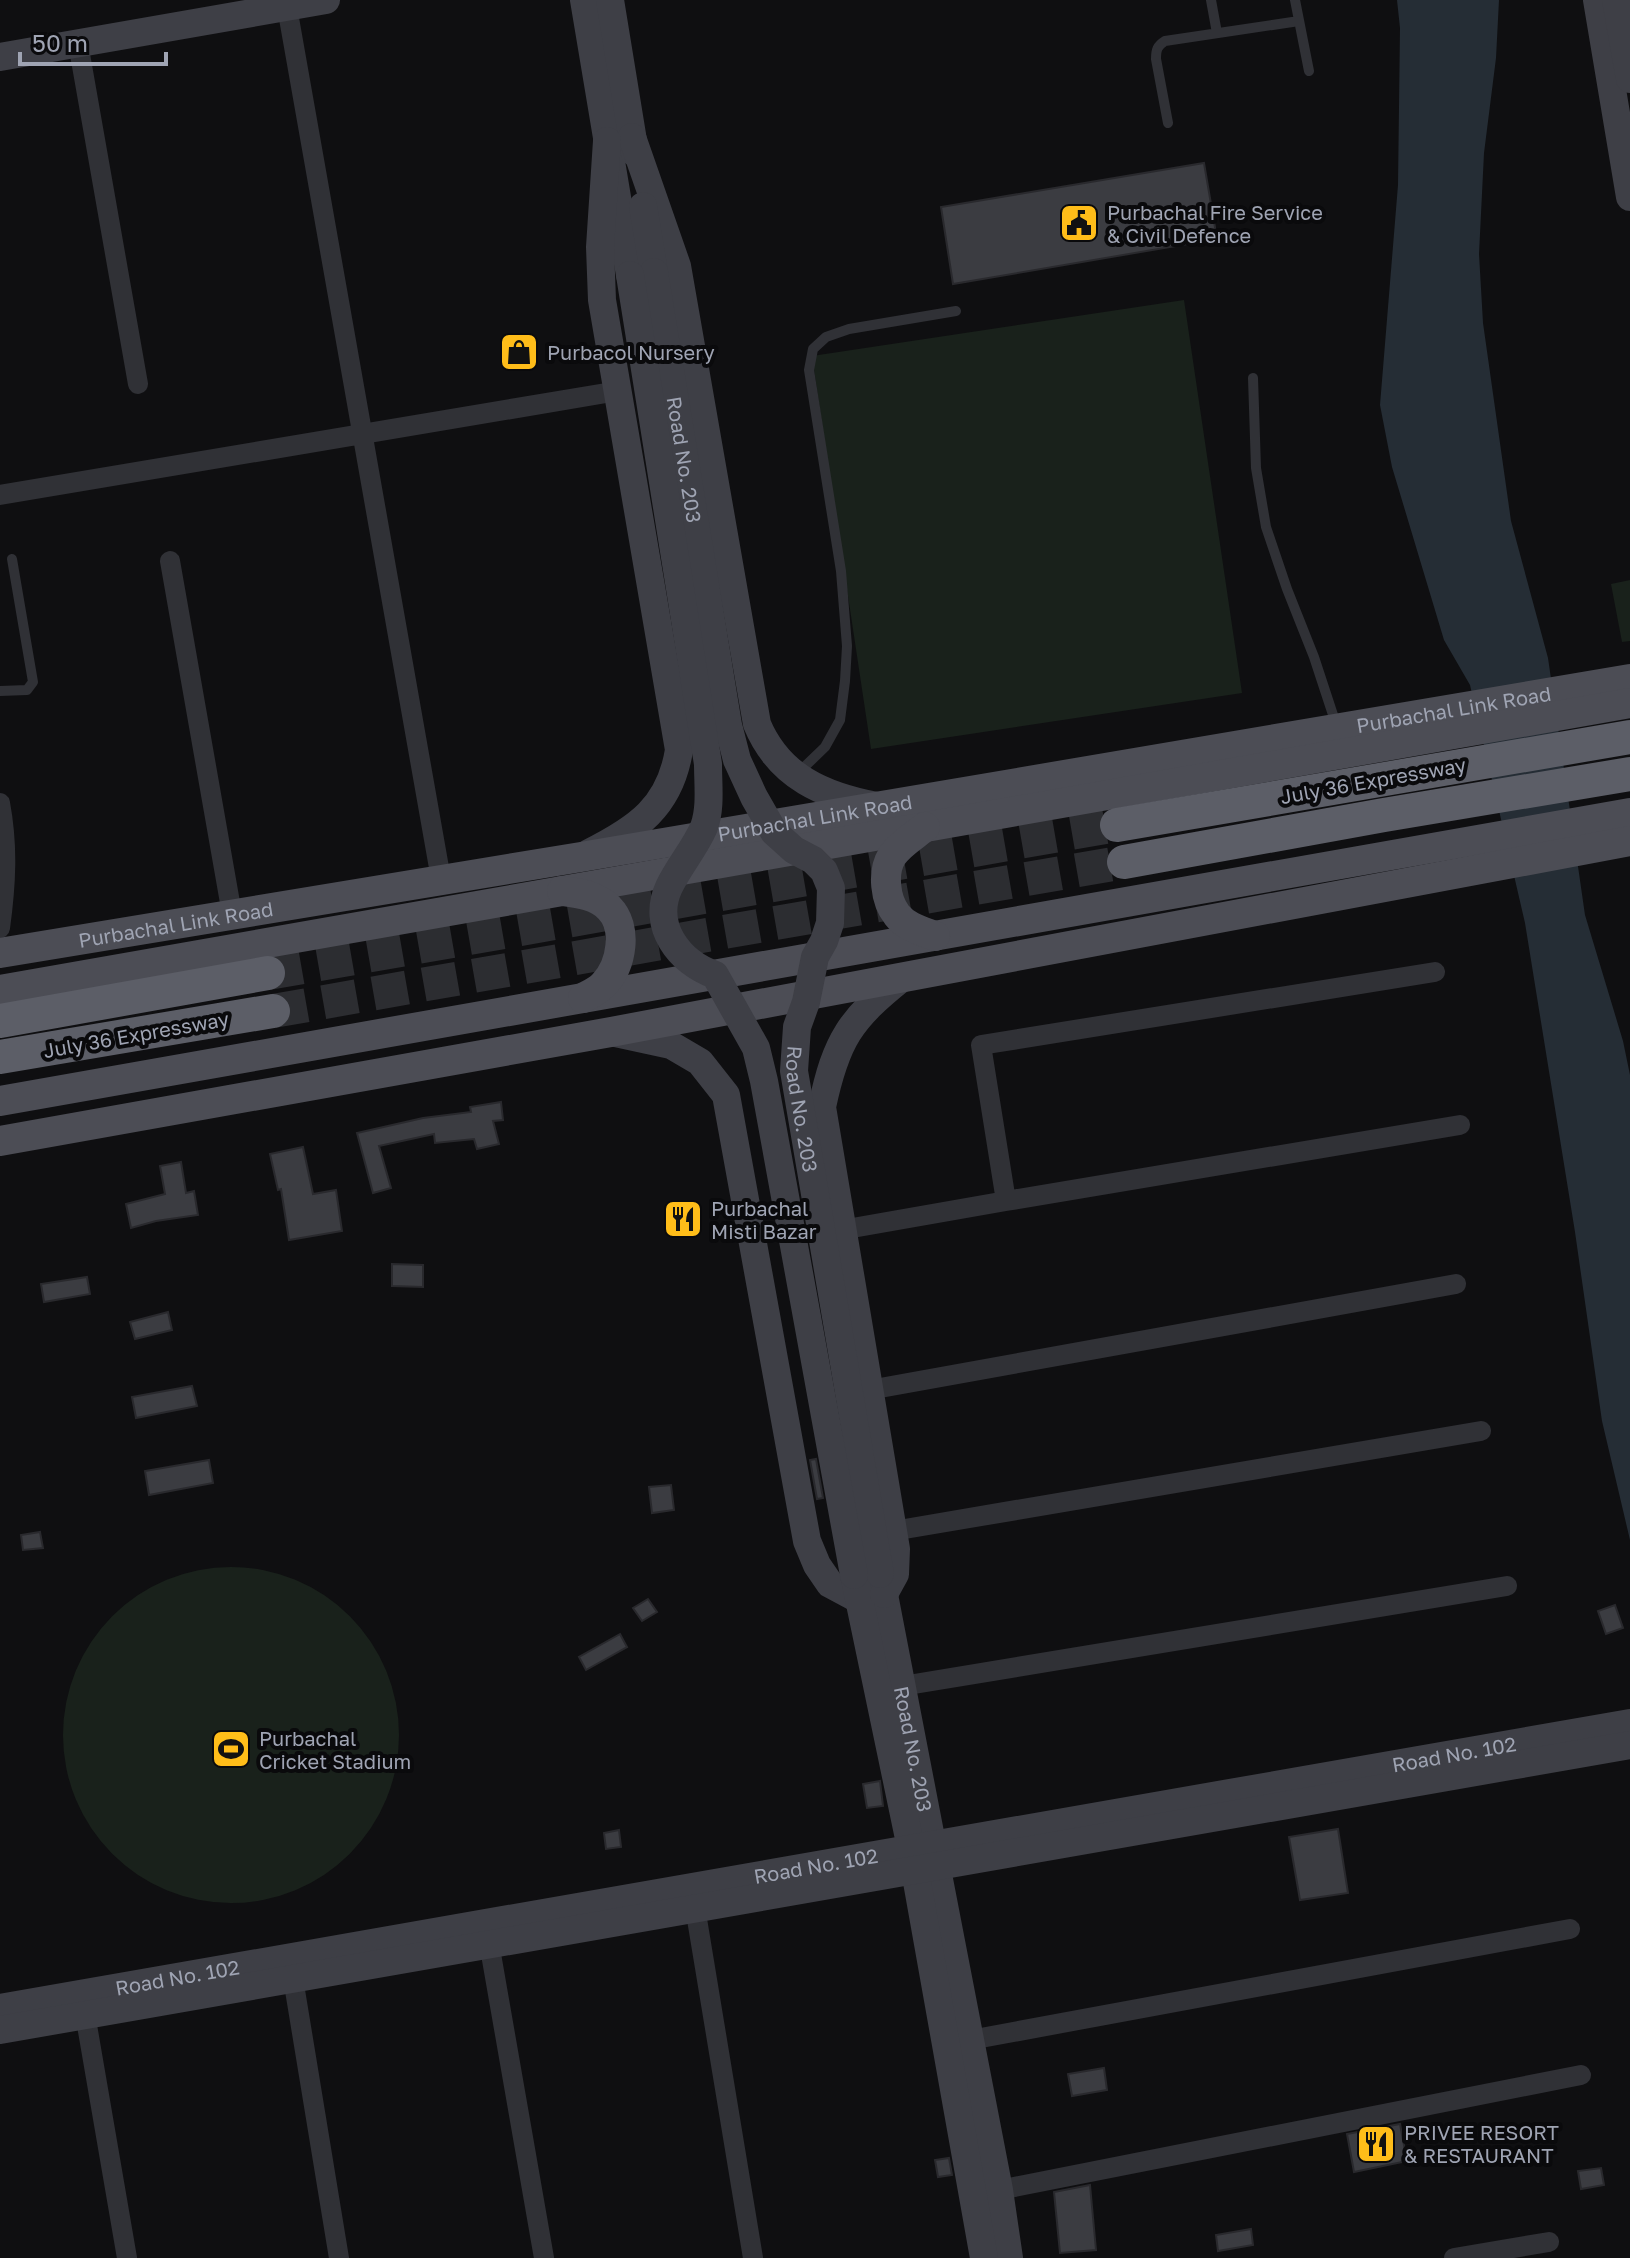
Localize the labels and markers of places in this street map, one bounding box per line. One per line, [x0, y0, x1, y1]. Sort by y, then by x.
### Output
place label: Purbachal Fire Service & Civil Defence [1107, 200, 1323, 247]
public building icon: Purbachal Fire Service & Civil Defence [1058, 202, 1100, 244]
shop icon: Purbacol Nursery [498, 331, 540, 373]
place label: Purbacol Nursery [547, 340, 715, 364]
place label: Purbachal Misti Bazar [711, 1196, 817, 1243]
restaurant icon: Purbachal Misti Bazar [662, 1198, 704, 1240]
place label: Purbachal Cricket Stadium [259, 1726, 411, 1773]
sports icon: Purbachal Cricket Stadium [210, 1728, 252, 1770]
place label: PRIVEE RESORT & RESTAURANT [1404, 2120, 1559, 2167]
restaurant icon: PRIVEE RESORT & RESTAURANT [1355, 2123, 1397, 2165]

